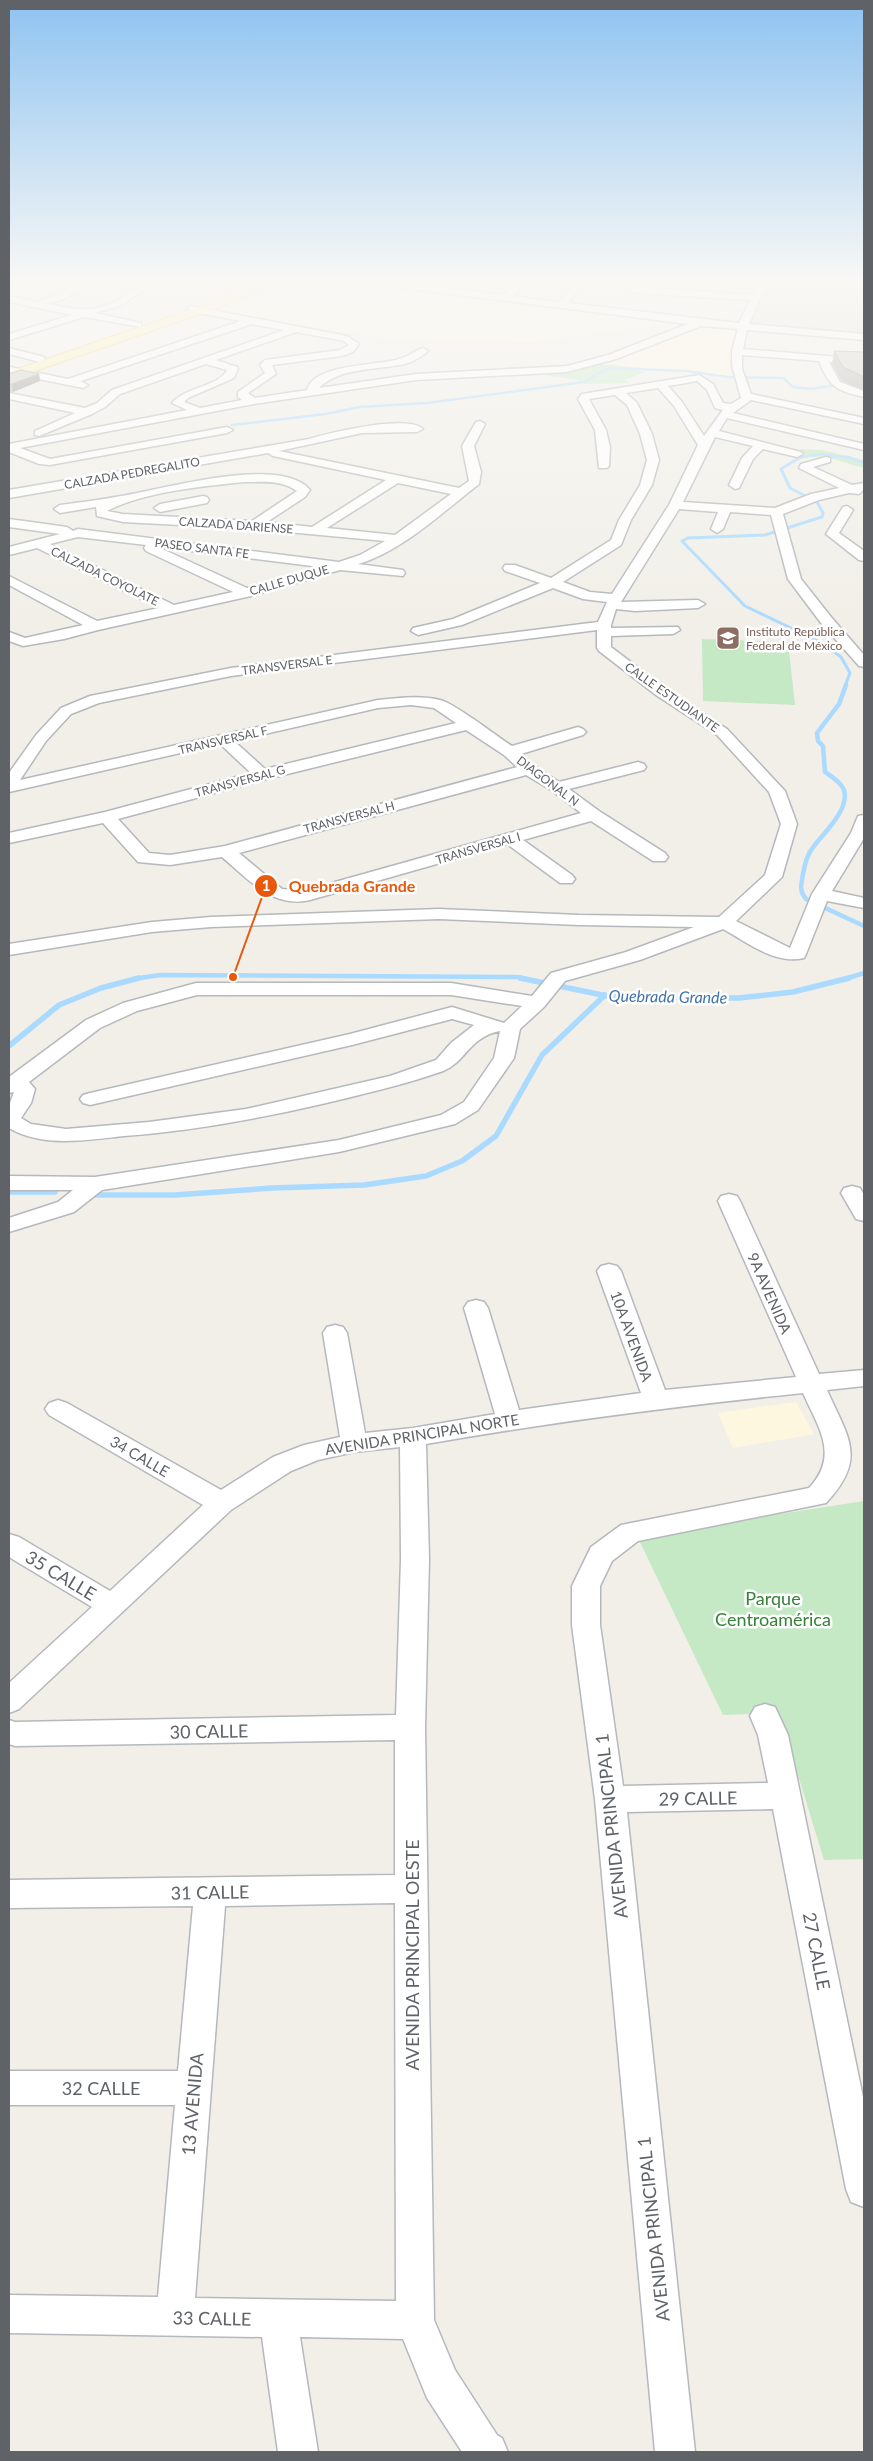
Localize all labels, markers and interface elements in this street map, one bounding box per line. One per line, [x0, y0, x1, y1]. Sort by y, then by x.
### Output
street label: CALZADA PEDREGALITO [63, 454, 201, 492]
street label: CALZADA DARIENSE [178, 514, 294, 536]
street label: PASEO SANTA FE [154, 535, 250, 561]
street label: CALZADA COYOLATE [48, 543, 162, 609]
street label: CALLE DUQUE [248, 562, 330, 598]
place label: Instituto República Federal de México [746, 624, 845, 653]
school or university icon: Instituto República Federal de México [715, 625, 741, 651]
street label: TRANSVERSAL E [241, 652, 333, 678]
street label: CALLE ESTUDIANTE [622, 659, 722, 735]
street label: TRANSVERSAL F [177, 722, 269, 758]
street label: DIAGONAL N [514, 753, 582, 809]
street label: TRANSVERSAL G [193, 762, 287, 800]
street label: TRANSVERSAL H [302, 798, 396, 836]
street label: TRANSVERSAL I [434, 829, 522, 867]
callout: Quebrada Grande [253, 870, 425, 901]
text: 1 [262, 876, 270, 894]
text: Quebrada Grande [289, 876, 416, 895]
water label: Quebrada Grande [609, 985, 728, 1007]
street label: 9A AVENIDA [744, 1250, 796, 1337]
street label: 10A AVENIDA [607, 1288, 657, 1385]
street label: AVENIDA PRINCIPAL NORTE [324, 1410, 520, 1458]
street label: 34 CALLE [107, 1432, 173, 1480]
street label: 35 CALLE [22, 1545, 100, 1605]
park label: Parque Centroamérica [715, 1587, 831, 1630]
street label: 30 CALLE [170, 1719, 248, 1743]
street label: AVENIDA PRINCIPAL 1 [590, 1732, 632, 1920]
street label: 29 CALLE [659, 1786, 737, 1810]
street label: AVENIDA PRINCIPAL OESTE [401, 1839, 423, 2071]
street label: 31 CALLE [171, 1880, 249, 1904]
street label: 27 CALLE [799, 1910, 835, 1992]
street label: 13 AVENIDA [177, 2051, 208, 2156]
street label: 32 CALLE [62, 2077, 140, 2099]
street label: AVENIDA PRINCIPAL 1 [632, 2135, 674, 2323]
street label: 33 CALLE [173, 2306, 251, 2330]

